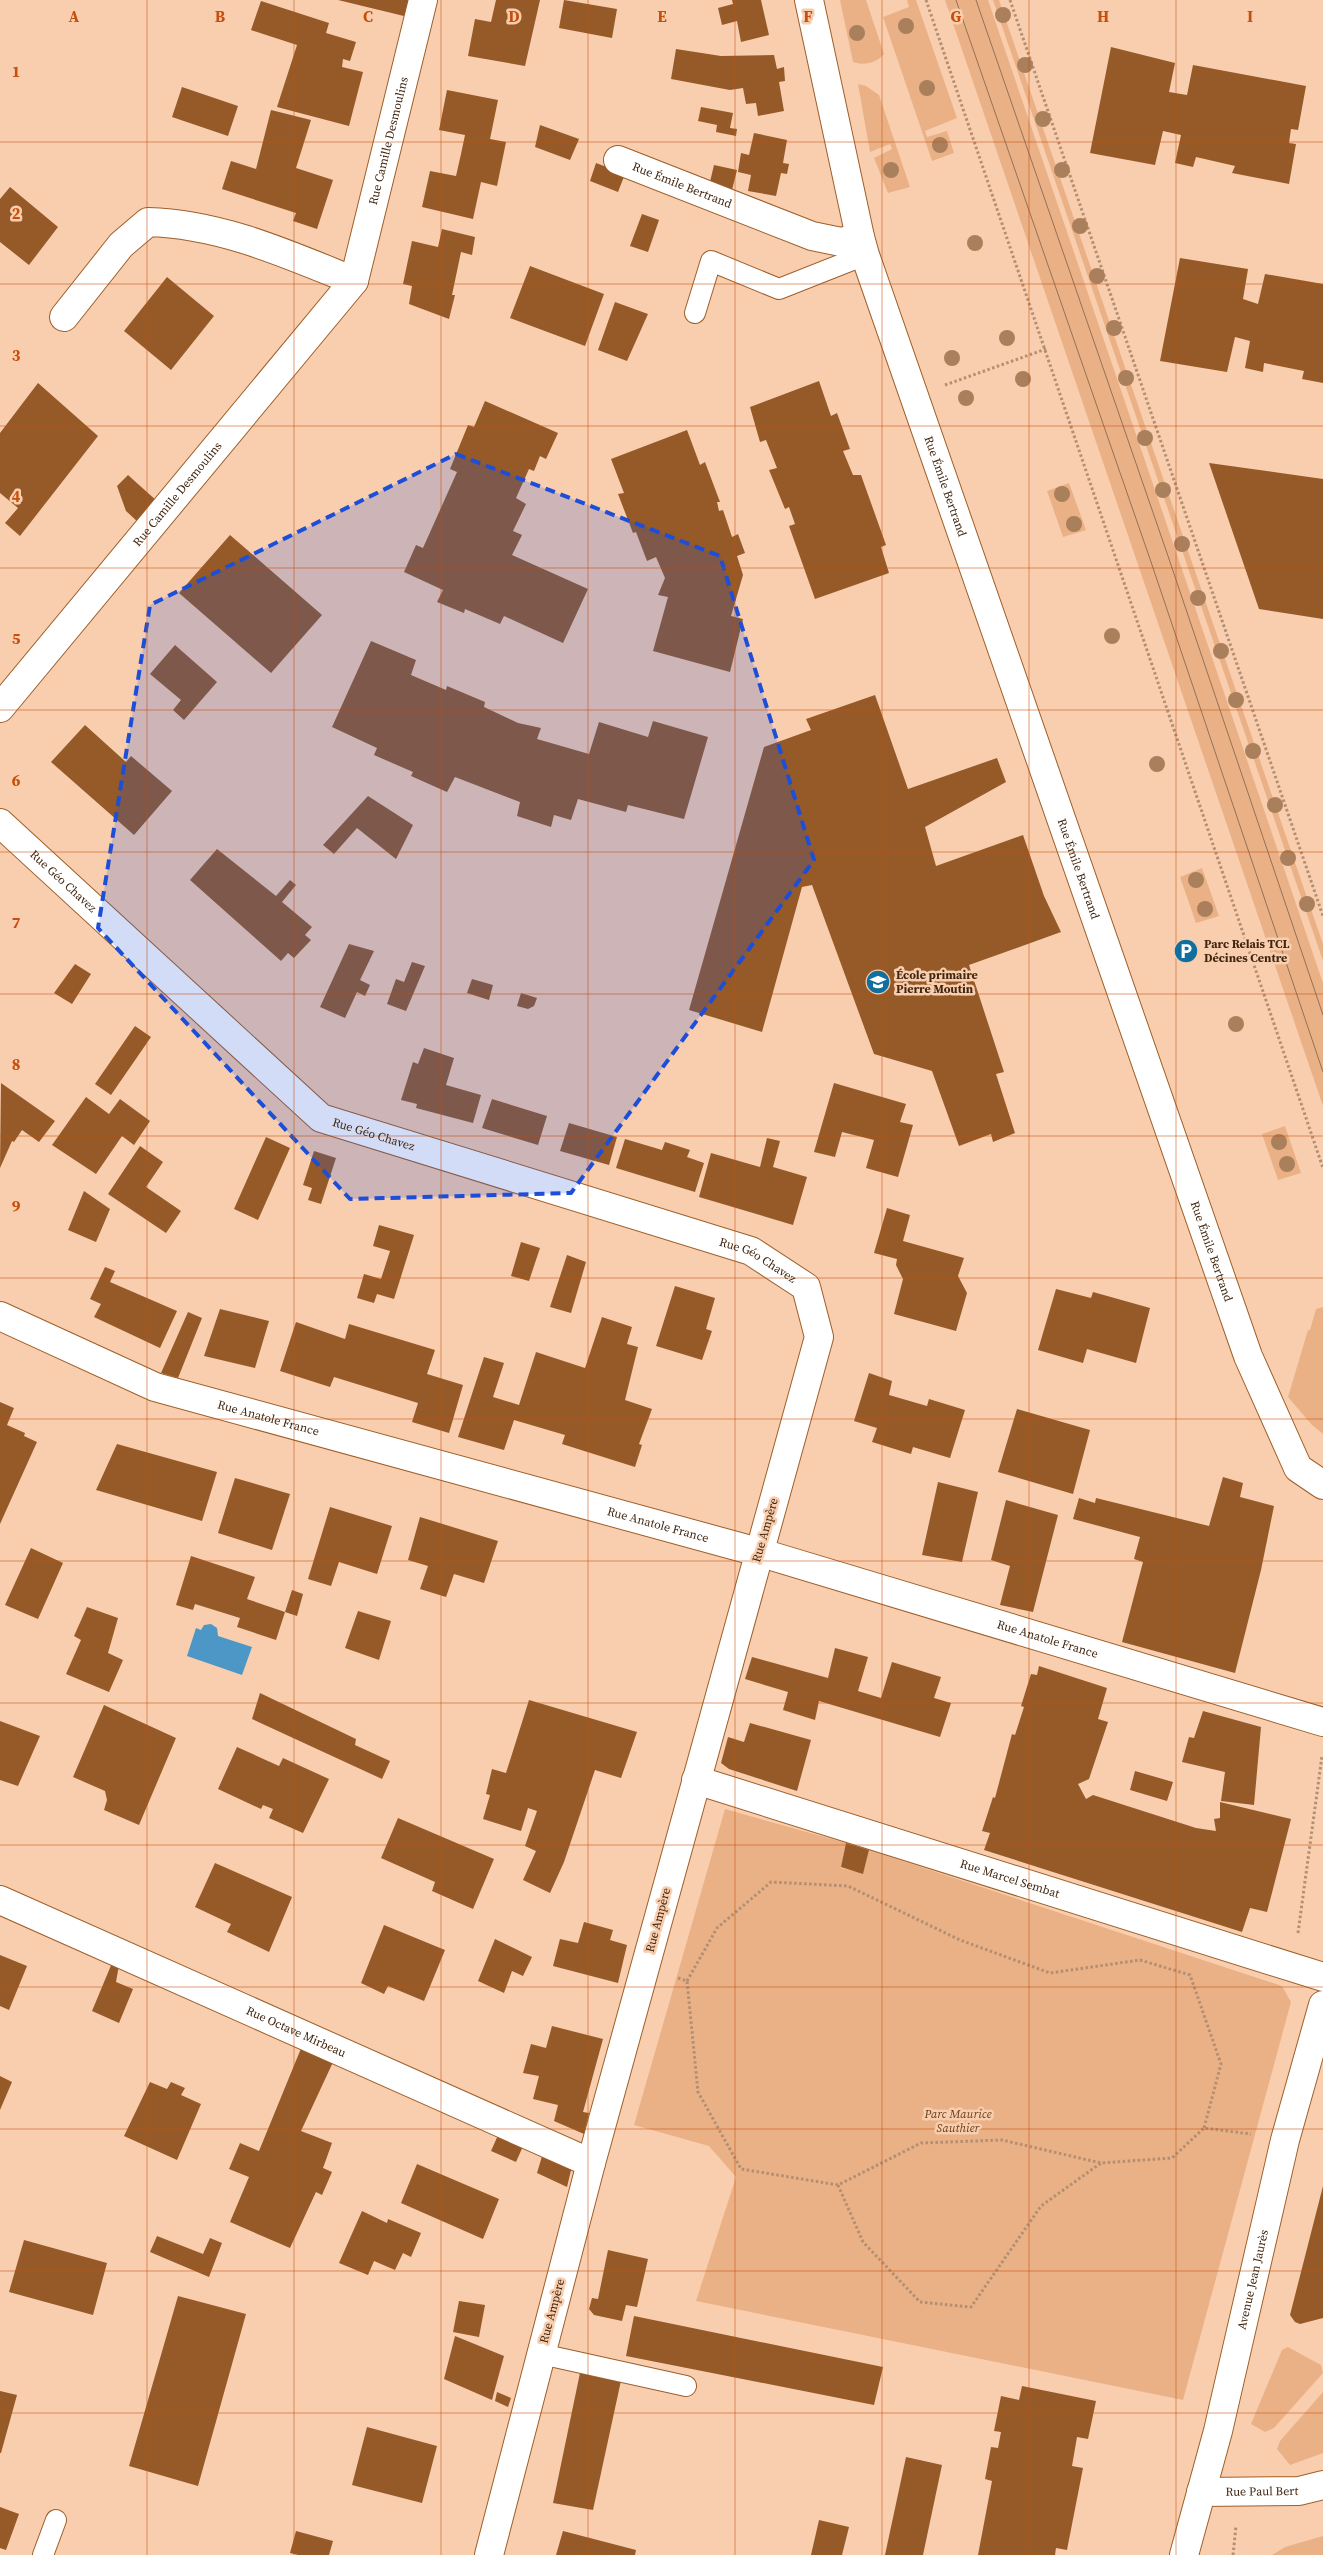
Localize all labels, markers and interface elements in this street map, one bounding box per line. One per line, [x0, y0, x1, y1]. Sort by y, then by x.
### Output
text: A [69, 5, 80, 27]
text: B [215, 5, 226, 27]
text: C [363, 5, 373, 27]
text: D [508, 5, 520, 27]
text: E [657, 5, 667, 27]
text: F [803, 5, 813, 27]
text: G [951, 5, 962, 27]
text: H [1097, 5, 1109, 27]
text: I [1247, 5, 1253, 27]
text: 1 [12, 60, 20, 82]
street label: Rue Camille Desmoulins [365, 75, 412, 207]
street label: Rue Émile Bertrand [630, 158, 735, 212]
text: 2 [12, 202, 21, 224]
text: 3 [12, 344, 21, 366]
street label: Rue Émile Bertrand [921, 434, 970, 539]
street label: Rue Camille Desmoulins [129, 438, 226, 550]
text: 4 [12, 485, 21, 507]
text: 5 [12, 627, 21, 649]
text: 6 [12, 769, 21, 791]
street label: Rue Émile Bertrand [1054, 816, 1103, 922]
street label: Rue Géo Chavez [27, 846, 101, 916]
text: 7 [12, 911, 21, 933]
place label: Parc Relais TCL Décines Centre [1204, 936, 1289, 966]
parking icon: Parc Relais TCL Décines Centre [1173, 938, 1199, 964]
place label: École primaire Pierre Moutin [896, 967, 978, 997]
school or university icon: École primaire Pierre Moutin [865, 969, 891, 995]
text: 8 [12, 1053, 20, 1075]
street label: Rue Géo Chavez [330, 1114, 417, 1155]
text: 9 [12, 1195, 21, 1217]
street label: Rue Émile Bertrand [1187, 1199, 1237, 1304]
street label: Rue Géo Chavez [717, 1234, 800, 1287]
street label: Rue Anatole France [216, 1396, 321, 1440]
street label: Rue Ampère [748, 1496, 782, 1564]
street label: Rue Anatole France [605, 1503, 711, 1546]
street label: Rue Anatole France [995, 1616, 1100, 1662]
street label: Rue Marcel Sembat [958, 1855, 1062, 1902]
street label: Rue Ampère [642, 1886, 674, 1954]
street label: Rue Octave Mirbeau [244, 2003, 349, 2061]
park label: Parc Maurice Sauthier [923, 2106, 992, 2136]
street label: Avenue Jean Jaurès [1234, 2228, 1272, 2331]
street label: Rue Ampère [536, 2277, 568, 2345]
street label: Rue Paul Bert [1225, 2483, 1299, 2500]

